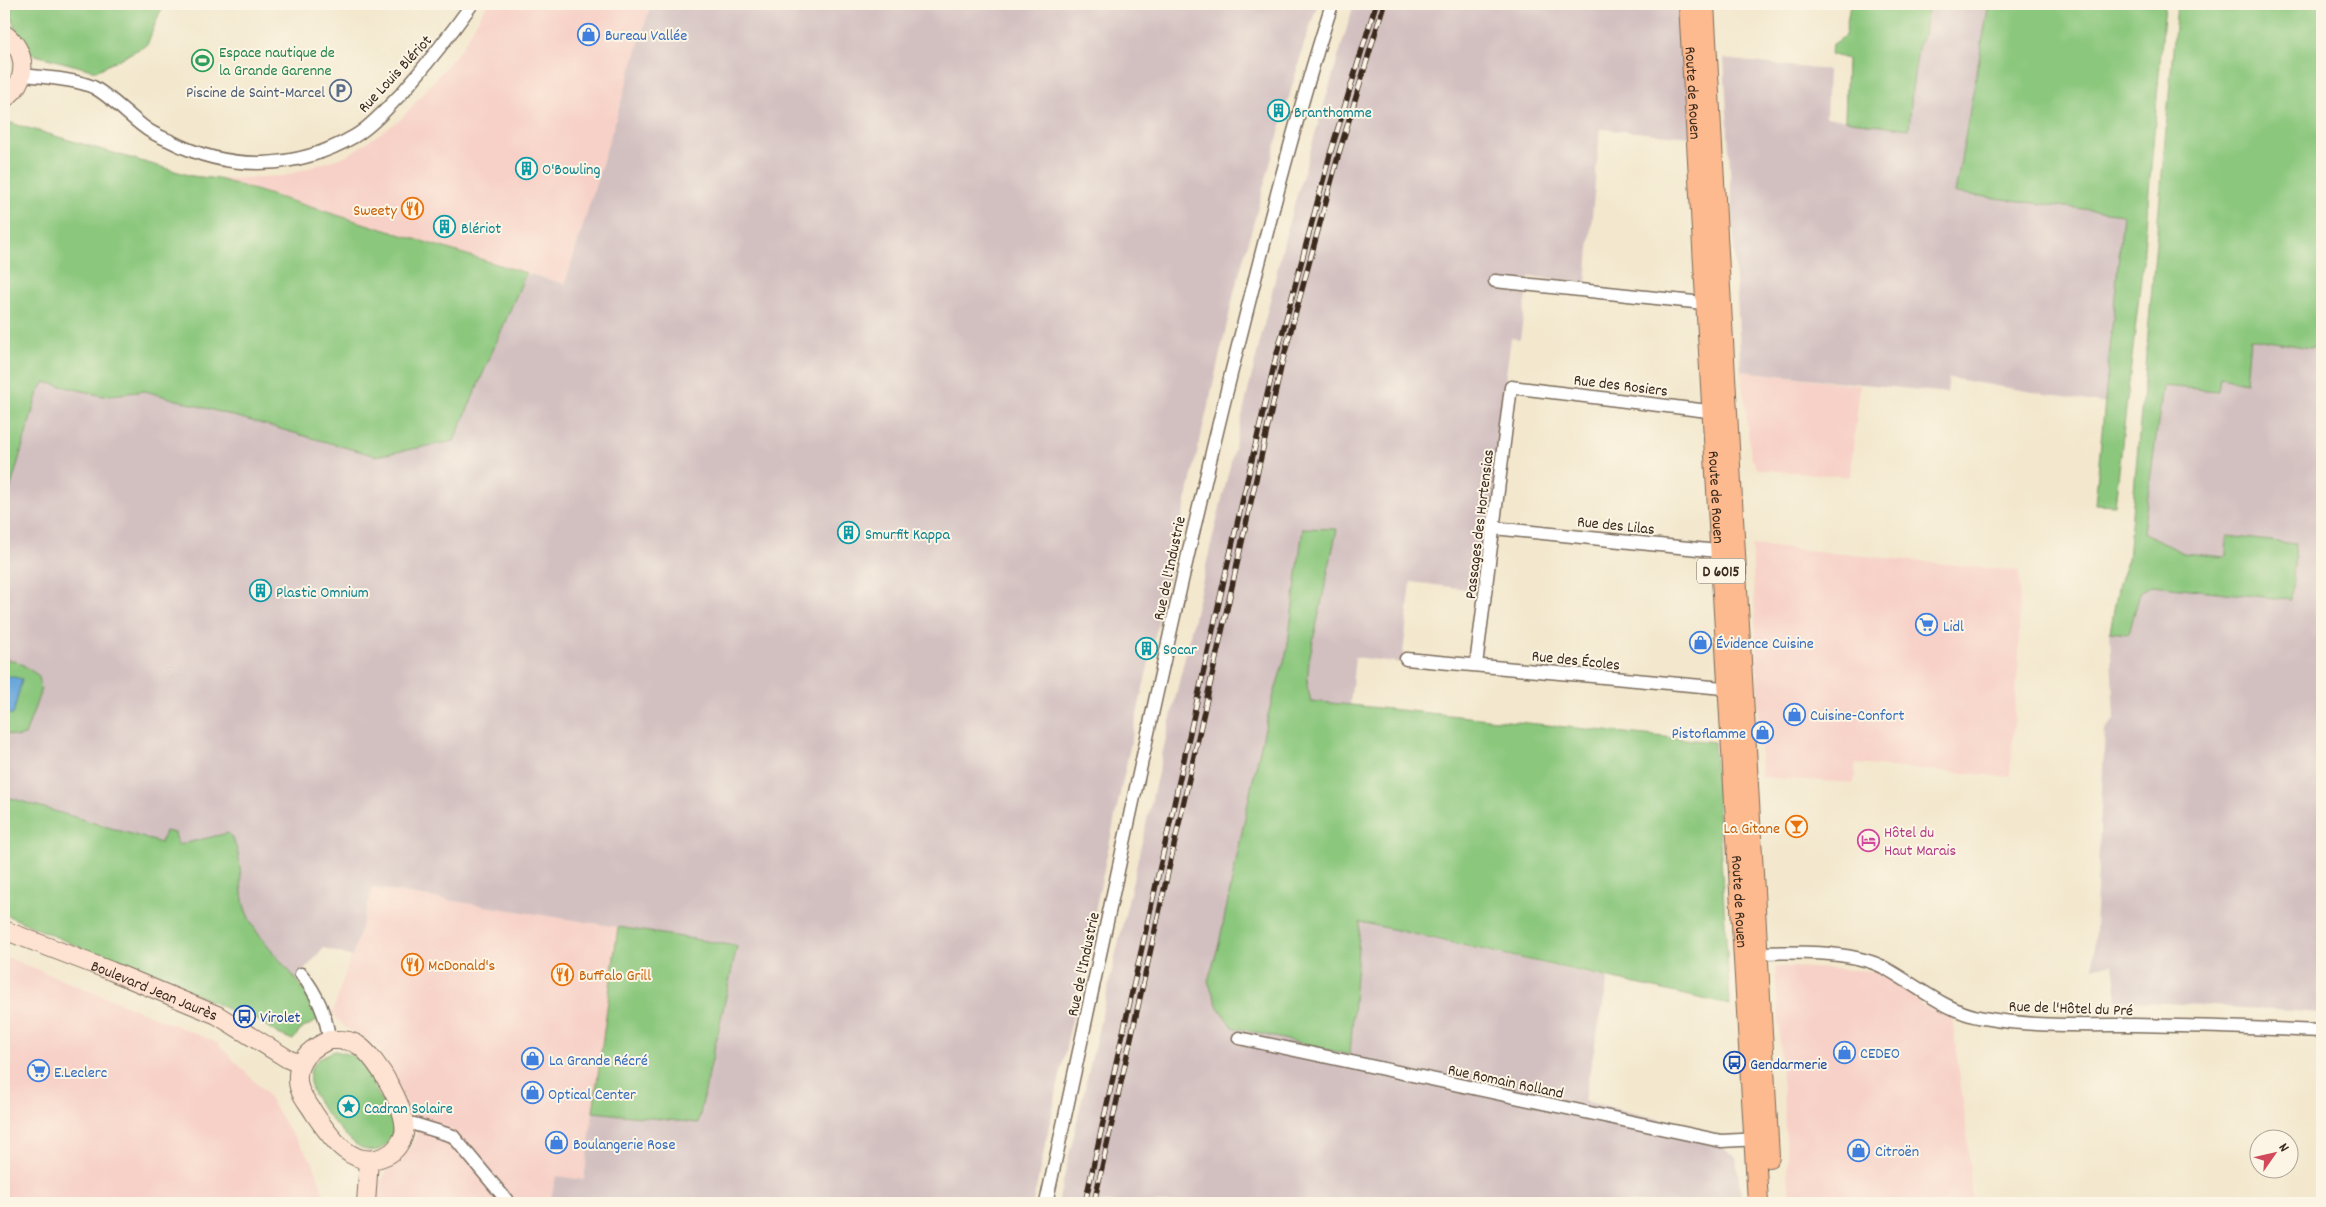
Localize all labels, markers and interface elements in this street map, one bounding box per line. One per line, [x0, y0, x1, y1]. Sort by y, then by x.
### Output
shop icon: Bureau Vallée [577, 22, 601, 46]
place label: Bureau Vallée [605, 25, 687, 48]
street label: Rue Louis Blériot [353, 30, 438, 119]
place label: Espace nautique de la Grande Garenne [219, 42, 335, 83]
street label: Route de Rouen [1677, 46, 1706, 140]
sports icon: Espace nautique de la Grande Garenne [191, 48, 215, 72]
parking icon: Piscine de Saint-Marcel [329, 79, 353, 103]
place label: Piscine de Saint-Marcel [186, 82, 325, 105]
building icon: Branthomme [1266, 99, 1290, 123]
place label: Branthomme [1294, 102, 1372, 125]
building icon: O'Bowling [514, 156, 538, 180]
place label: O'Bowling [542, 159, 600, 182]
restaurant icon: Sweety [401, 197, 425, 221]
place label: Sweety [353, 200, 398, 223]
building icon: Blériot [433, 215, 457, 239]
place label: Blériot [461, 218, 501, 241]
street label: Rue des Rosiers [1572, 369, 1669, 404]
street label: Passages des Hortensias [1460, 448, 1501, 600]
street label: Route de Rouen [1701, 450, 1729, 544]
street label: Rue des Lilas [1576, 511, 1656, 542]
street label: Rue de l'Industrie [1148, 514, 1193, 623]
building icon: Smurfit Kappa [837, 521, 861, 545]
place label: Smurfit Kappa [865, 524, 950, 547]
road number: D 6015 [1697, 558, 1745, 584]
building icon: Plastic Omnium [248, 579, 272, 603]
place label: Plastic Omnium [276, 582, 369, 605]
supermarket icon: Lidl [1915, 613, 1939, 637]
place label: Lidl [1943, 616, 1964, 639]
shop icon: Évidence Cuisine [1688, 630, 1712, 654]
place label: Évidence Cuisine [1716, 633, 1814, 656]
building icon: Socar [1135, 636, 1159, 660]
place label: Socar [1163, 639, 1197, 662]
street label: Rue des Écoles [1530, 645, 1621, 678]
shop icon: Cuisine-Confort [1782, 702, 1806, 726]
place label: Cuisine-Confort [1810, 705, 1904, 728]
shop icon: Pistoflamme [1750, 720, 1774, 744]
place label: Pistoflamme [1672, 723, 1746, 746]
bar icon: La Gitane [1784, 815, 1808, 839]
place label: La Gitane [1723, 818, 1780, 841]
place label: Hôtel du Haut Marais [1884, 822, 1956, 863]
hotel icon: Hôtel du Haut Marais [1856, 828, 1880, 852]
street label: Route de Rouen [1724, 855, 1752, 949]
street label: Rue de l'Industrie [1062, 910, 1107, 1019]
restaurant icon: McDonald's [400, 952, 424, 976]
street label: Boulevard Jean Jaurès [87, 955, 221, 1028]
place label: McDonald's [428, 955, 496, 978]
restaurant icon: Buffalo Grill [551, 962, 575, 986]
place label: Buffalo Grill [579, 965, 651, 988]
street label: Rue de l'Hôtel du Pré [2008, 996, 2134, 1023]
bus stop icon: Virolet [232, 1004, 256, 1028]
place label: Virolet [260, 1007, 301, 1030]
shop icon: CEDEO [1832, 1040, 1856, 1064]
place label: CEDEO [1860, 1043, 1900, 1066]
shop icon: La Grande Récré [521, 1047, 545, 1071]
place label: La Grande Récré [549, 1050, 648, 1073]
bus stop icon: Gendarmerie [1722, 1051, 1746, 1075]
place label: Gendarmerie [1750, 1054, 1827, 1077]
supermarket icon: E.Leclerc [26, 1059, 50, 1083]
street label: Rue Romain Rolland [1446, 1059, 1565, 1106]
place label: E.Leclerc [54, 1062, 107, 1085]
shop icon: Optical Center [520, 1081, 544, 1105]
place label: Optical Center [548, 1084, 636, 1107]
place icon: Cadran Solaire [336, 1095, 360, 1119]
place label: Cadran Solaire [364, 1098, 453, 1121]
north arrow [2248, 1130, 2298, 1180]
shop icon: Boulangerie Rose [545, 1131, 569, 1155]
place label: Boulangerie Rose [573, 1134, 676, 1157]
shop icon: Citroën [1847, 1138, 1871, 1162]
text: N [2273, 1139, 2293, 1156]
place label: Citroën [1875, 1141, 1919, 1164]

